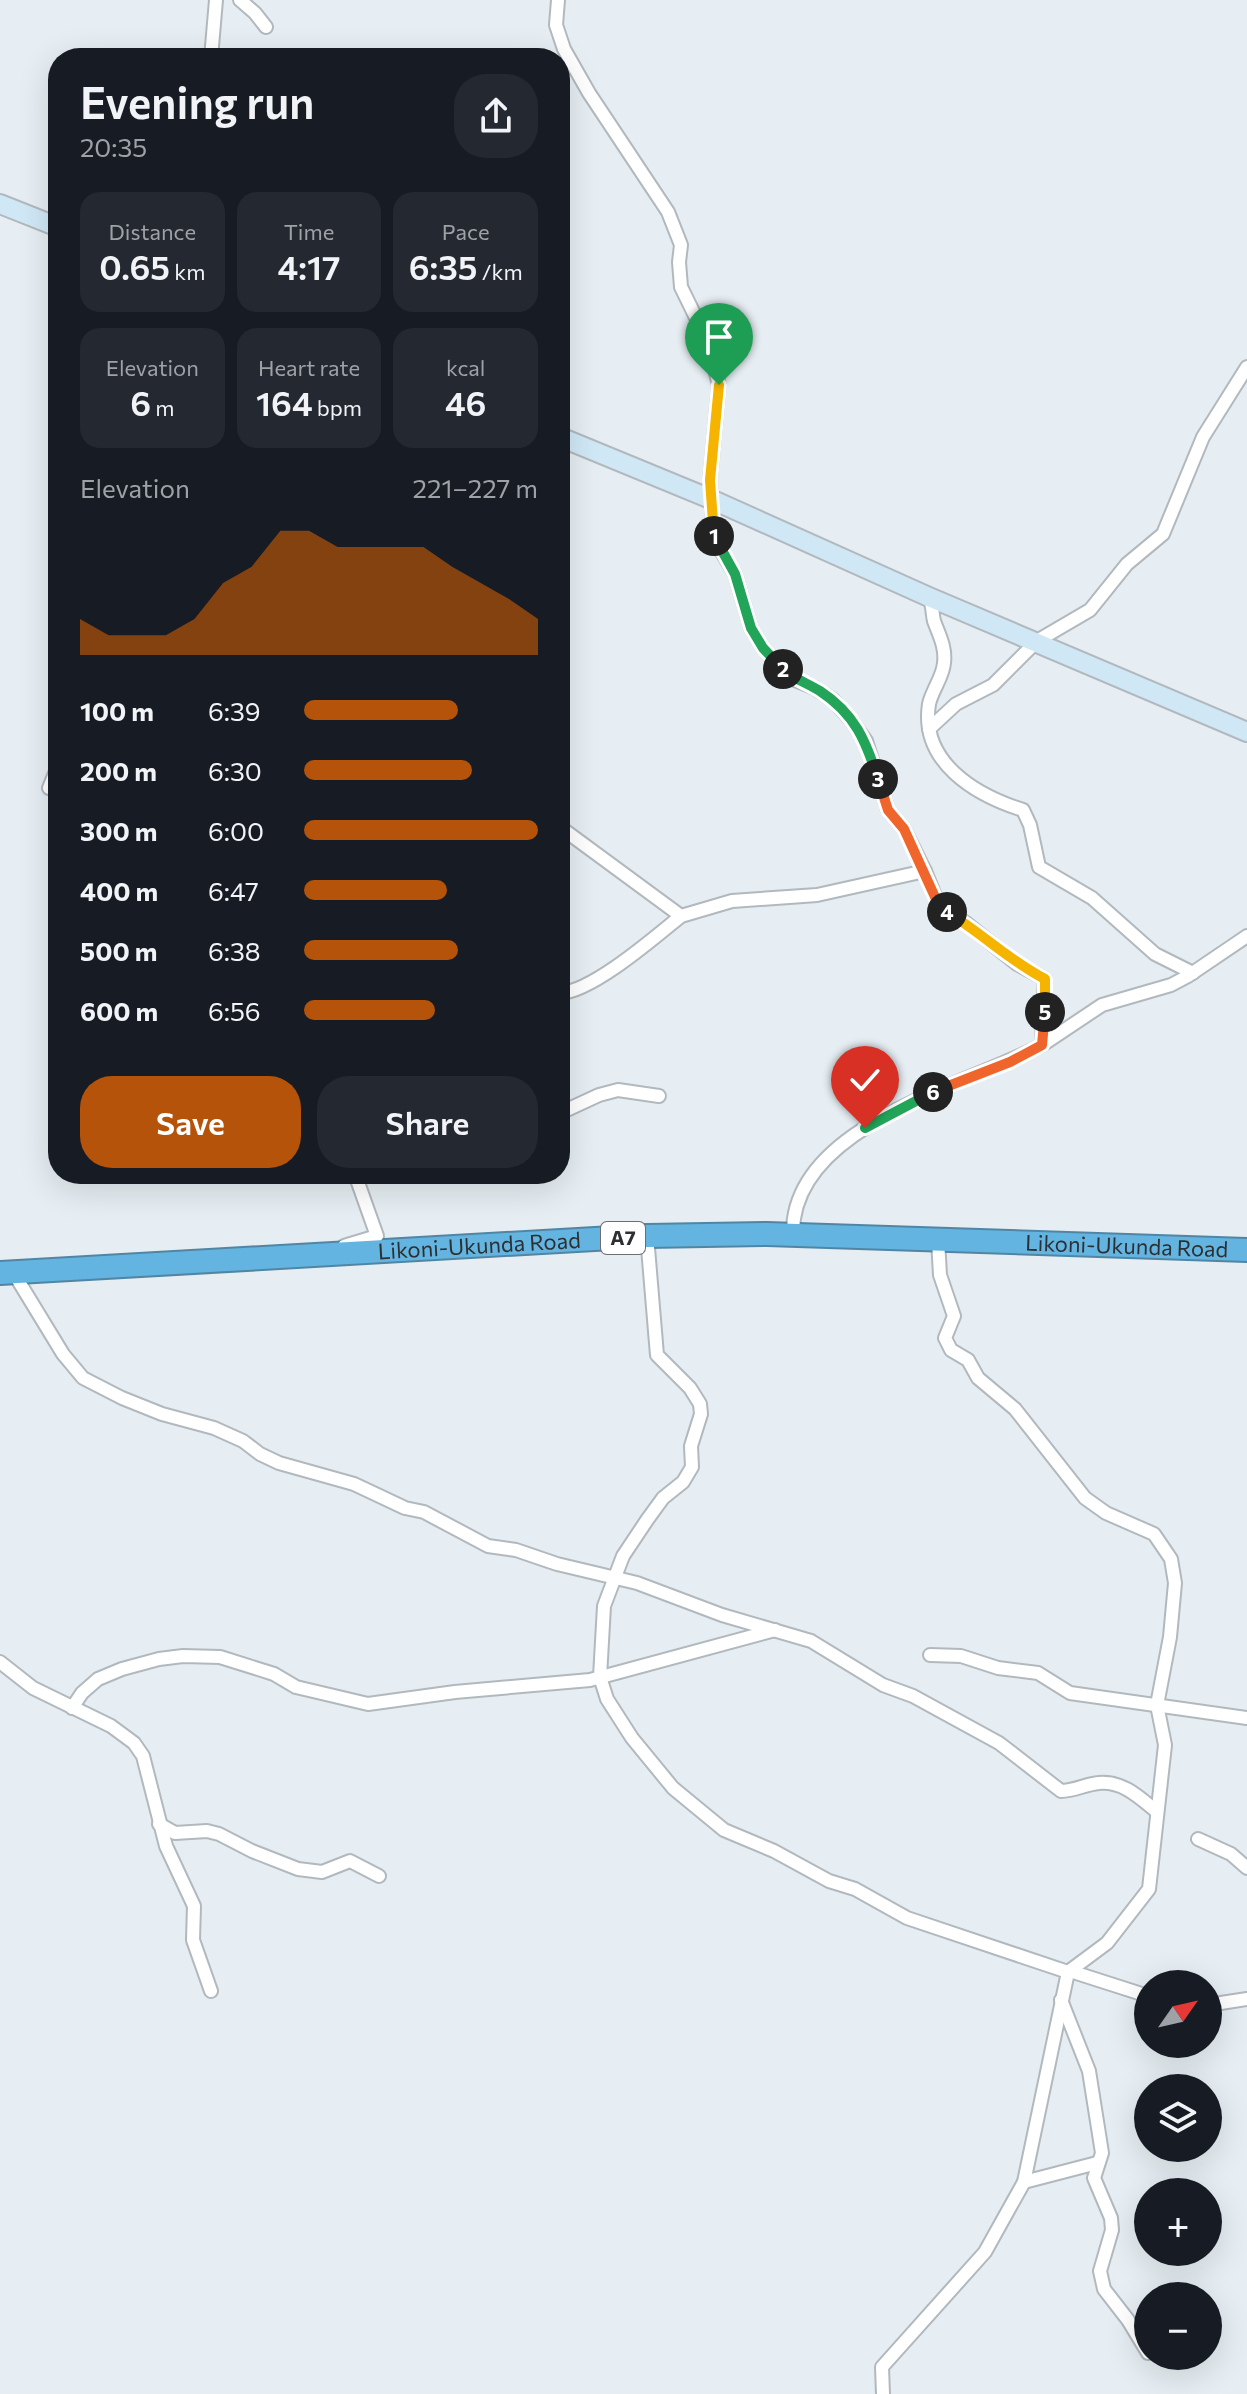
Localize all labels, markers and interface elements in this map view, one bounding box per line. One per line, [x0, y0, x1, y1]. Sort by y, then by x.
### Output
text: Evening run [80, 74, 314, 128]
button: share [454, 74, 538, 158]
text: 20:35 [80, 131, 147, 162]
text: Distance [109, 218, 196, 245]
text: Time [284, 218, 334, 245]
text: Pace [442, 218, 490, 245]
text: 0.65 [99, 245, 170, 287]
text: 4:17 [278, 245, 340, 287]
text: 6:35 [409, 245, 478, 287]
text: km [170, 258, 205, 285]
text: /km [478, 258, 523, 285]
pin [685, 303, 753, 385]
icon: arrive [697, 315, 741, 359]
text: Elevation [106, 354, 199, 381]
text: Heart rate [258, 354, 360, 381]
text: kcal [446, 354, 485, 381]
text: 6 [130, 381, 151, 423]
text: 164 [256, 381, 313, 423]
text: 46 [445, 381, 486, 423]
text: m [151, 394, 174, 421]
text: bpm [313, 394, 362, 421]
text: Elevation [80, 472, 190, 503]
text: 221–227 m [413, 472, 538, 503]
pin: 1 [694, 516, 734, 556]
text: 1 [709, 522, 719, 549]
pin: 2 [763, 649, 803, 689]
text: 2 [777, 655, 789, 682]
text: 100 m [80, 695, 154, 726]
text: 6:39 [208, 695, 261, 726]
text: 200 m [80, 755, 157, 786]
text: 6:30 [208, 755, 262, 786]
pin: 3 [858, 759, 898, 799]
text: 3 [872, 765, 884, 792]
text: 300 m [80, 815, 157, 846]
text: 6:00 [208, 815, 264, 846]
text: 400 m [80, 875, 158, 906]
text: 6:47 [208, 875, 259, 906]
pin: 4 [927, 892, 967, 932]
text: 4 [940, 898, 954, 925]
text: 500 m [80, 935, 157, 966]
text: 6:38 [208, 935, 261, 966]
pin: 5 [1025, 992, 1065, 1032]
text: 600 m [80, 995, 158, 1026]
text: 6:56 [208, 995, 261, 1026]
text: 5 [1039, 998, 1051, 1025]
pin [831, 1046, 899, 1128]
icon: check [843, 1058, 887, 1102]
pin: 6 [913, 1072, 953, 1112]
button: Save [80, 1076, 301, 1168]
button: Share [317, 1076, 538, 1168]
text: 6 [926, 1078, 940, 1105]
road number: A7 [601, 1222, 645, 1254]
street label: Likoni-Ukunda Road [377, 1226, 581, 1264]
street label: Likoni-Ukunda Road [1025, 1229, 1229, 1262]
north arrow [1134, 1970, 1222, 2058]
map controls [1134, 1970, 1222, 2370]
button: layers [1134, 2074, 1222, 2162]
button: + [1134, 2178, 1222, 2266]
button: − [1134, 2282, 1222, 2370]

